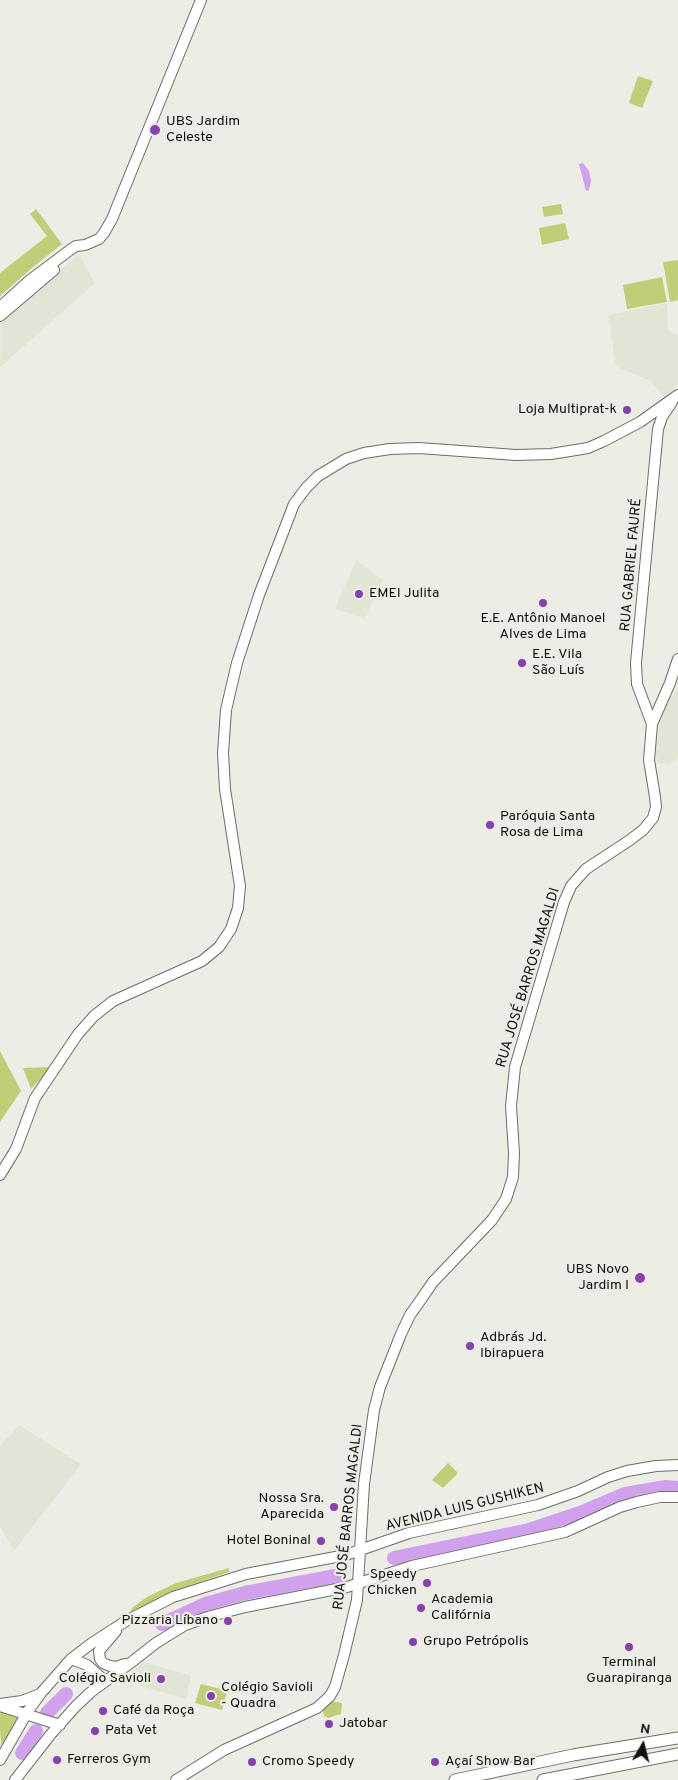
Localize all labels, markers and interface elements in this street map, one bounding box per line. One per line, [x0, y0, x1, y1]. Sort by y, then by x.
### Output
place label: UBS Jardim Celeste [166, 114, 240, 146]
marker: UBS Jardim Celeste [148, 123, 162, 137]
place label: Loja Multiprat-k [518, 402, 617, 418]
marker: Loja Multiprat-k [621, 404, 633, 416]
street label: RUA GABRIEL FAURÉ [618, 498, 646, 632]
place label: EMEI Julita [369, 586, 439, 602]
marker: EMEI Julita [353, 588, 365, 600]
marker: E.E. Antônio Manoel Alves de Lima [537, 597, 549, 609]
place label: E.E. Antônio Manoel Alves de Lima [481, 611, 605, 644]
place label: E.E. Vila São Luís [532, 647, 585, 680]
marker: E.E. Vila São Luís [516, 657, 528, 669]
place label: Paróquia Santa Rosa de Lima [500, 809, 595, 842]
marker: Paróquia Santa Rosa de Lima [484, 819, 496, 831]
street label: RUA JOSÉ BARROS MAGALDI [494, 886, 564, 1070]
place label: UBS Novo Jardim I [566, 1262, 629, 1294]
marker: UBS Novo Jardim I [633, 1271, 647, 1285]
place label: Adbrás Jd. Ibirapuera [480, 1330, 546, 1362]
marker: Adbrás Jd. Ibirapuera [464, 1340, 476, 1352]
street label: RUA JOSÉ BARROS MAGALDI [331, 1423, 367, 1611]
street label: AVENIDA LUIS GUSHIKEN [384, 1480, 546, 1536]
place label: Nossa Sra. Aparecida [259, 1491, 324, 1524]
marker: Nossa Sra. Aparecida [328, 1501, 340, 1513]
place label: Hotel Boninal [226, 1533, 311, 1549]
marker: Hotel Boninal [315, 1535, 327, 1547]
place label: Speedy Chicken [367, 1567, 417, 1600]
marker: Speedy Chicken [421, 1577, 433, 1589]
place label: Academia Califórnia [431, 1592, 493, 1624]
marker: Academia Califórnia [415, 1602, 427, 1614]
place label: Pizzaria Líbano [121, 1613, 218, 1629]
marker: Pizzaria Líbano [222, 1615, 234, 1627]
place label: Grupo Petrópolis [423, 1634, 529, 1650]
marker: Grupo Petrópolis [407, 1636, 419, 1648]
marker: Terminal Guarapiranga [623, 1641, 635, 1653]
place label: Terminal Guarapiranga [586, 1655, 672, 1688]
place label: Colégio Savioli [59, 1671, 151, 1687]
marker: Colégio Savioli [155, 1673, 167, 1685]
place label: Colégio Savioli - Quadra [221, 1680, 313, 1712]
marker: Colégio Savioli - Quadra [205, 1690, 217, 1702]
place label: Café da Roça [113, 1703, 194, 1719]
marker: Café da Roça [97, 1705, 109, 1717]
place label: Jatobar [339, 1716, 388, 1732]
marker: Jatobar [323, 1718, 335, 1730]
north arrow [618, 1720, 668, 1770]
text: N [639, 1721, 651, 1739]
place label: Pata Vet [105, 1723, 157, 1739]
marker: Pata Vet [89, 1725, 101, 1737]
place label: Ferreros Gym [67, 1752, 151, 1768]
marker: Ferreros Gym [51, 1754, 63, 1766]
place label: Cromo Speedy [262, 1754, 354, 1770]
place label: Açaí Show Bar [445, 1754, 535, 1770]
marker: Cromo Speedy [246, 1756, 258, 1768]
marker: Açaí Show Bar [429, 1756, 441, 1768]

